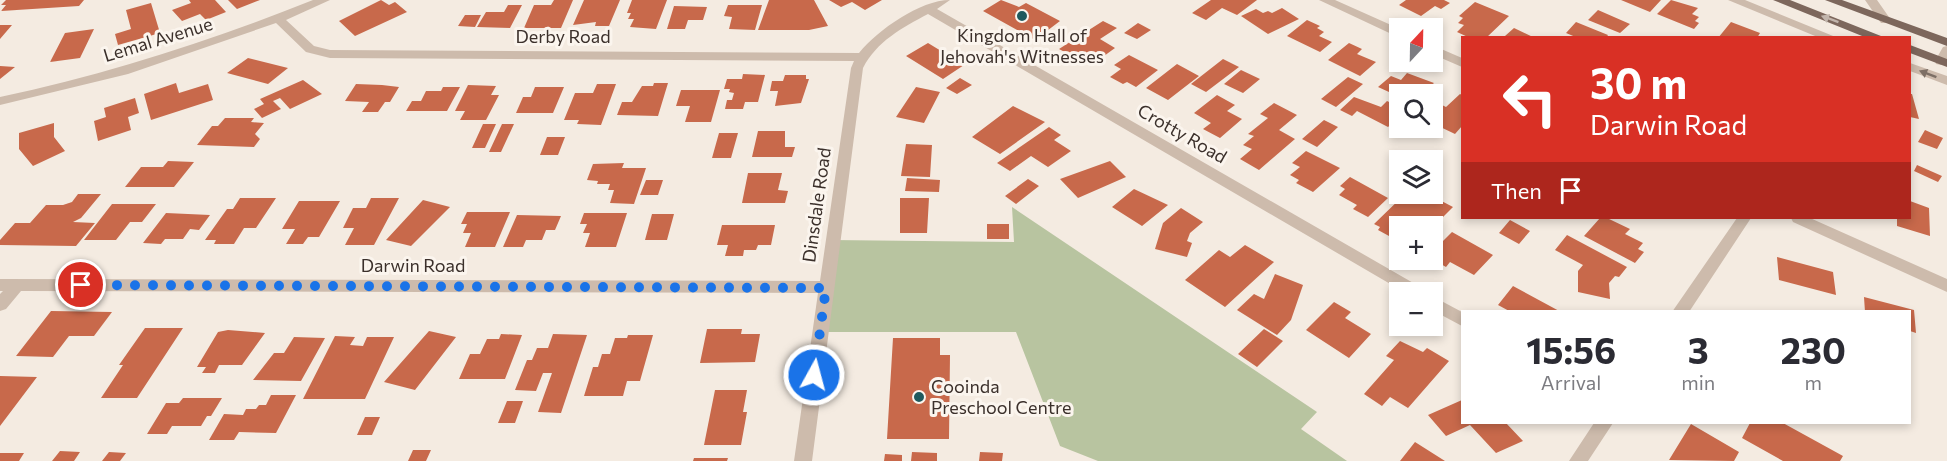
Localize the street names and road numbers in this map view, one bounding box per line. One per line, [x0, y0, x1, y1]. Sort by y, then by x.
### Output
street label: Lemal Avenue [100, 12, 215, 66]
street label: Derby Road [515, 25, 611, 47]
street label: Crotty Road [1134, 99, 1231, 168]
street label: Dinsdale Road [797, 146, 835, 264]
street label: Darwin Road [361, 254, 465, 276]

